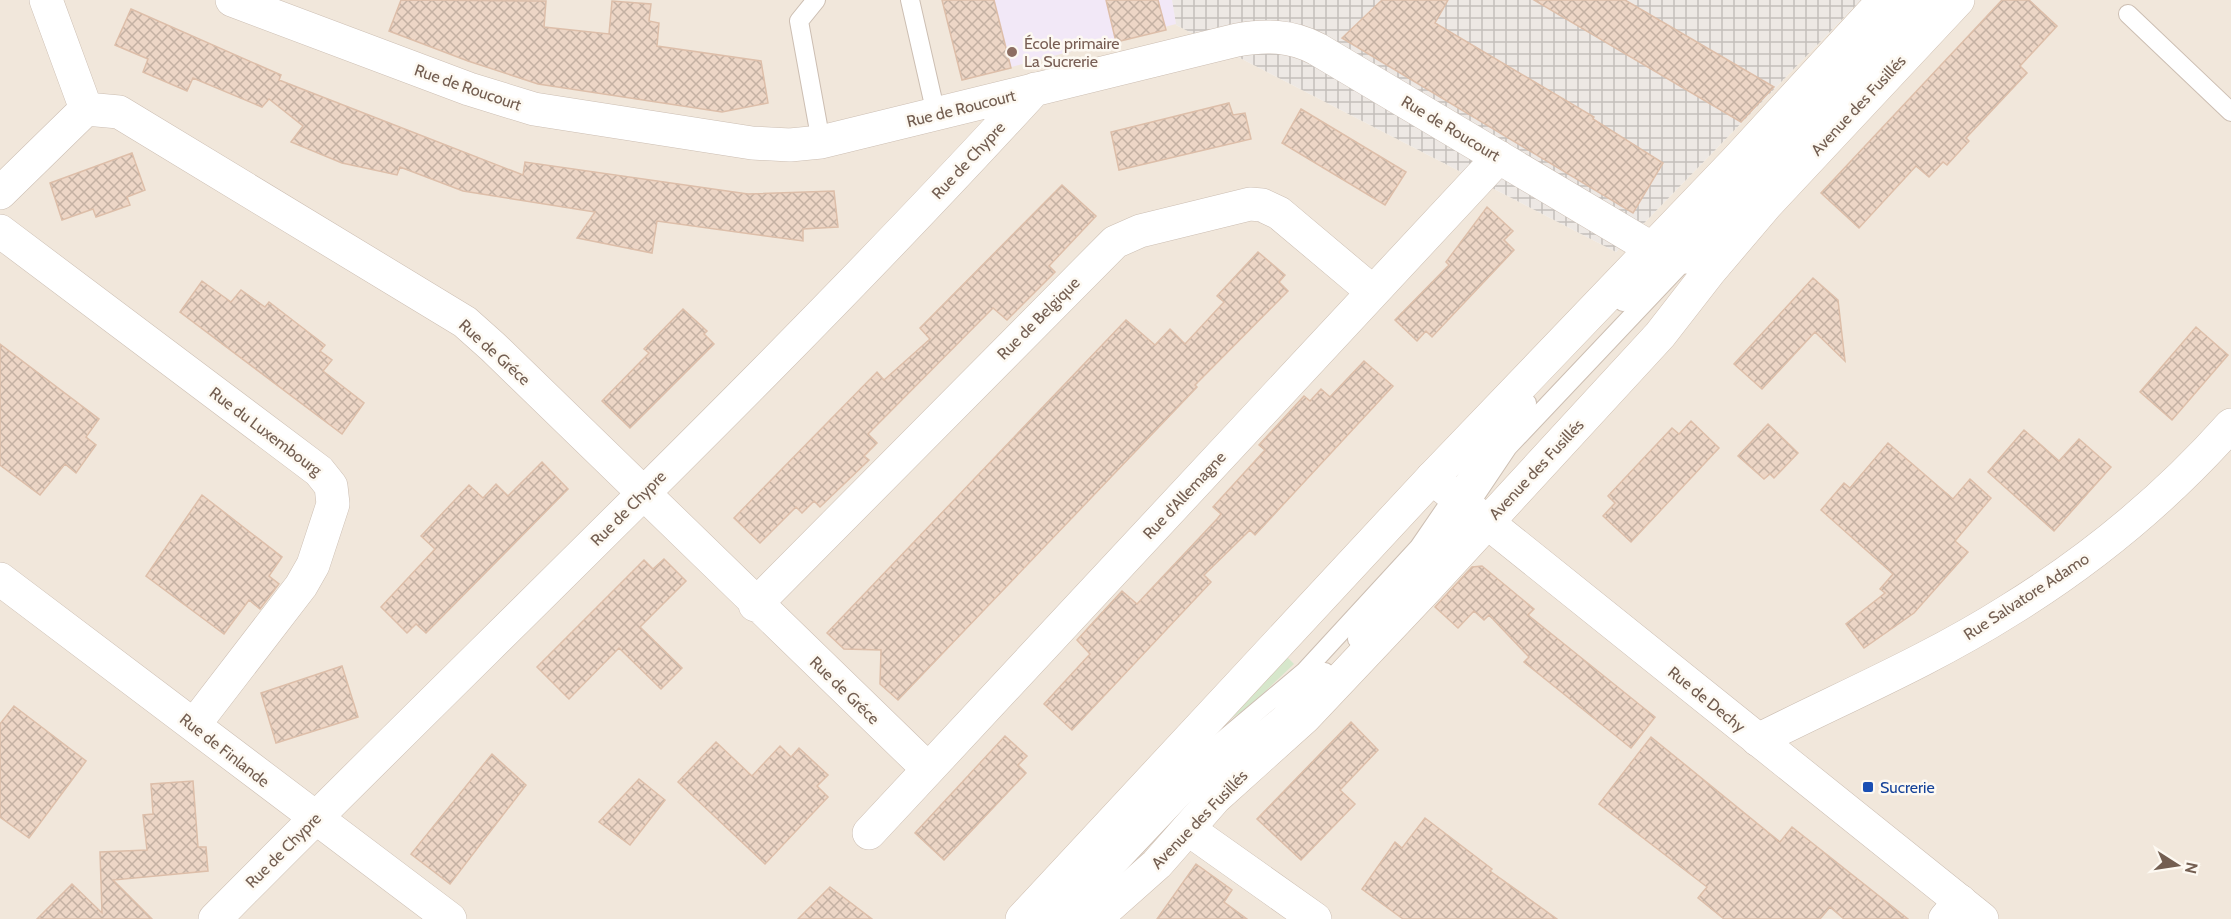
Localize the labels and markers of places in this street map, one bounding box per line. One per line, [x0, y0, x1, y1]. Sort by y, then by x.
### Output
place label: École primaire La Sucrerie [1024, 34, 1120, 71]
marker: École primaire La Sucrerie [1005, 45, 1019, 59]
place label: Sucrerie [1880, 778, 1935, 797]
marker: Sucrerie [1861, 780, 1875, 794]

